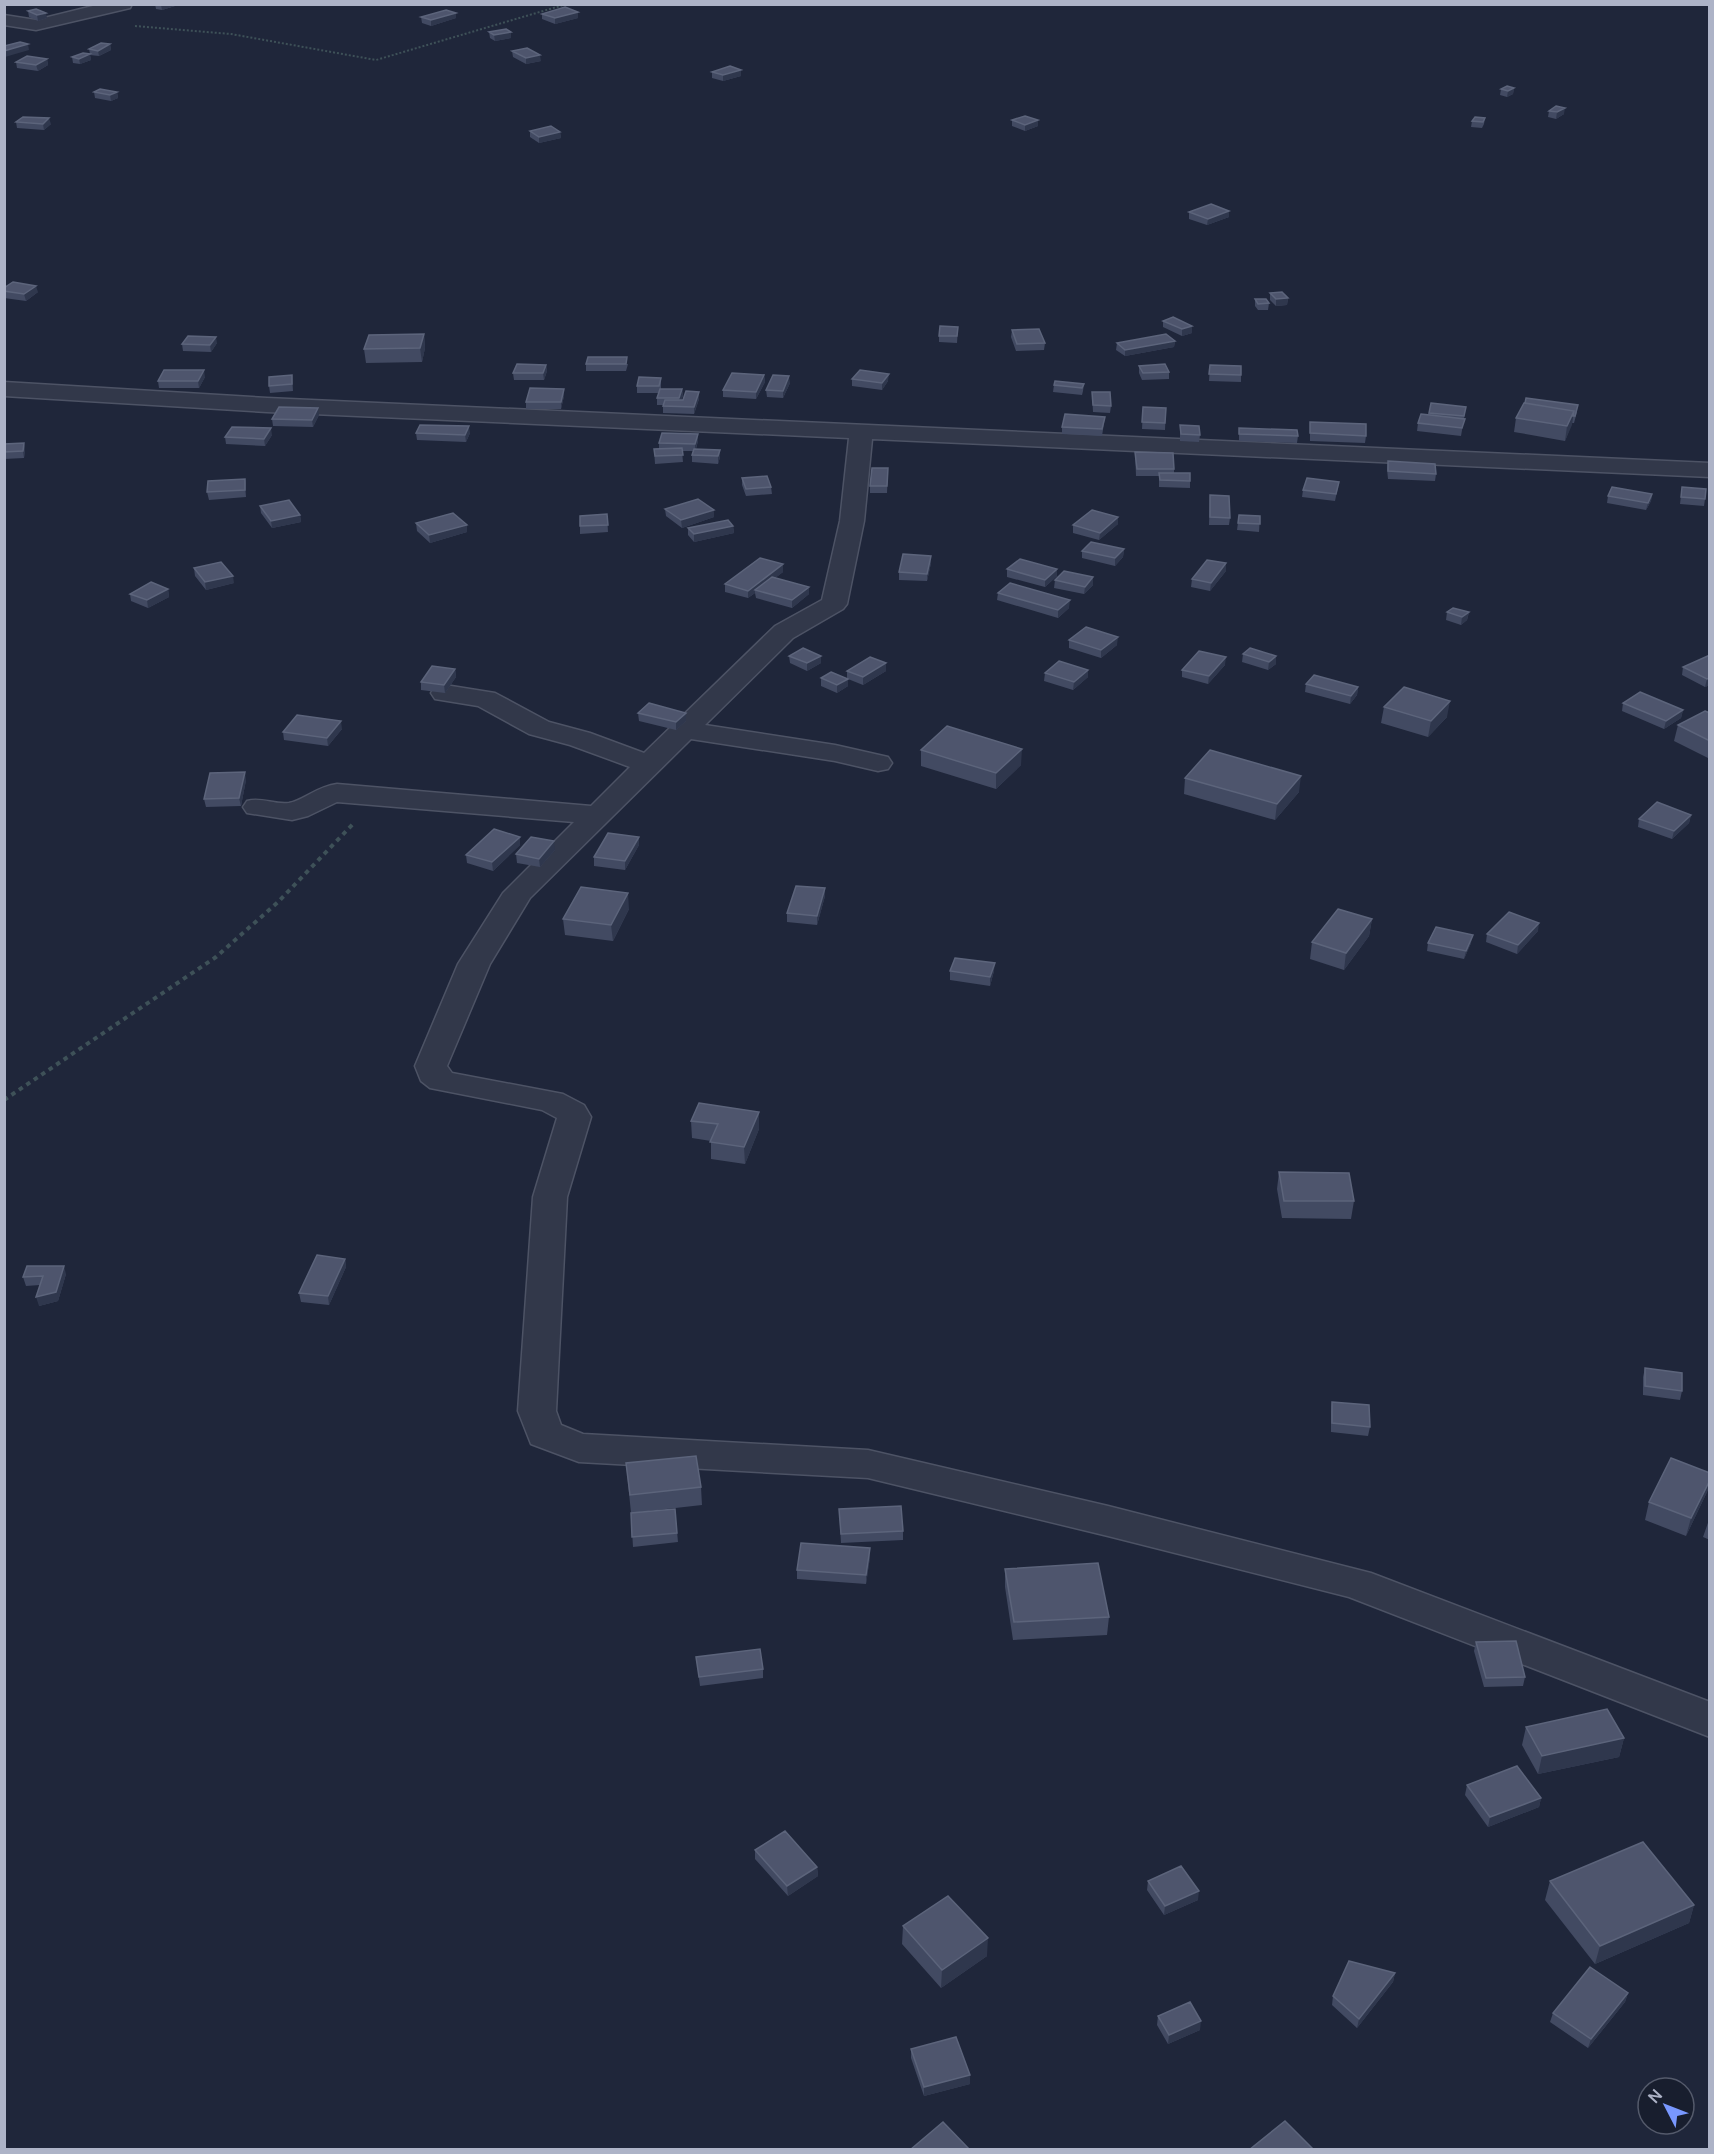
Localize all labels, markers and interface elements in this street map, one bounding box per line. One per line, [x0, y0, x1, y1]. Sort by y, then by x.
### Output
north arrow [1636, 2076, 1696, 2136]
text: N [1643, 2084, 1667, 2108]

